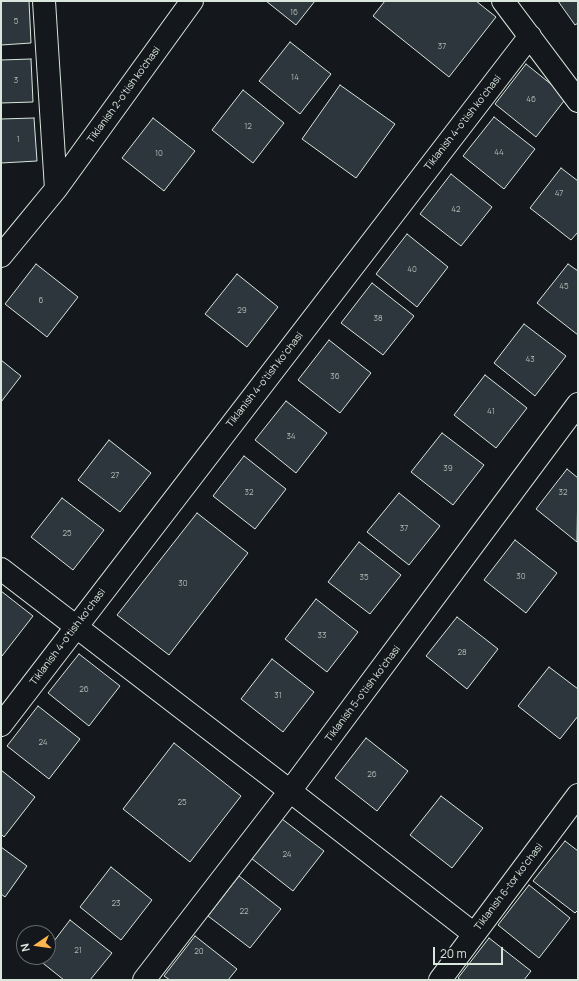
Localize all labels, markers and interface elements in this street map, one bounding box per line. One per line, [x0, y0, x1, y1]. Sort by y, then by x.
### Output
house number: 16 [290, 8, 298, 18]
house number: 5 [14, 17, 18, 27]
house number: 37 [438, 42, 446, 52]
street label: Tiklanish 2-o'tish ko'chasi [85, 44, 163, 146]
house number: 14 [291, 73, 299, 83]
street label: Tiklanish 4-o'tish ko‘chasi [422, 73, 504, 173]
house number: 3 [14, 76, 18, 86]
house number: 46 [526, 95, 536, 105]
house number: 12 [244, 122, 252, 132]
house number: 1 [16, 135, 20, 145]
house number: 44 [494, 148, 504, 158]
house number: 10 [155, 149, 163, 159]
house number: 47 [555, 189, 563, 199]
house number: 42 [451, 205, 461, 215]
house number: 40 [407, 265, 417, 275]
house number: 45 [559, 282, 569, 292]
house number: 6 [39, 296, 43, 306]
house number: 29 [237, 306, 247, 316]
house number: 38 [373, 314, 383, 324]
street label: Tiklanish 4-o'tish ko‘chasi [224, 330, 306, 430]
house number: 43 [525, 355, 535, 365]
house number: 36 [330, 372, 340, 382]
house number: 41 [487, 407, 495, 417]
house number: 34 [286, 432, 296, 442]
house number: 39 [443, 464, 453, 474]
house number: 27 [111, 471, 119, 481]
house number: 32 [245, 488, 253, 498]
house number: 32 [559, 488, 567, 498]
house number: 37 [400, 524, 408, 534]
house number: 25 [62, 529, 72, 539]
house number: 30 [516, 572, 526, 582]
house number: 35 [359, 573, 369, 583]
house number: 30 [178, 579, 188, 589]
street label: Tiklanish 4-o'tish ko‘chasi [28, 586, 108, 688]
house number: 33 [318, 631, 326, 641]
street label: Tiklanish 5-o'tish ko‘chasi [323, 643, 403, 745]
house number: 28 [457, 648, 467, 658]
house number: 26 [79, 685, 89, 695]
house number: 31 [274, 691, 282, 701]
house number: 24 [38, 738, 48, 748]
house number: 26 [367, 770, 377, 780]
house number: 25 [177, 798, 187, 808]
street label: Tiklanish 6-tor ko‘chasi [472, 841, 546, 933]
house number: 24 [282, 850, 292, 860]
house number: 23 [112, 899, 120, 909]
house number: 22 [239, 907, 249, 917]
north arrow [16, 925, 56, 965]
scale bar [435, 939, 505, 965]
text: N [17, 942, 33, 953]
text: 20 m [440, 945, 467, 962]
house number: 21 [74, 946, 82, 956]
house number: 20 [194, 947, 204, 957]

